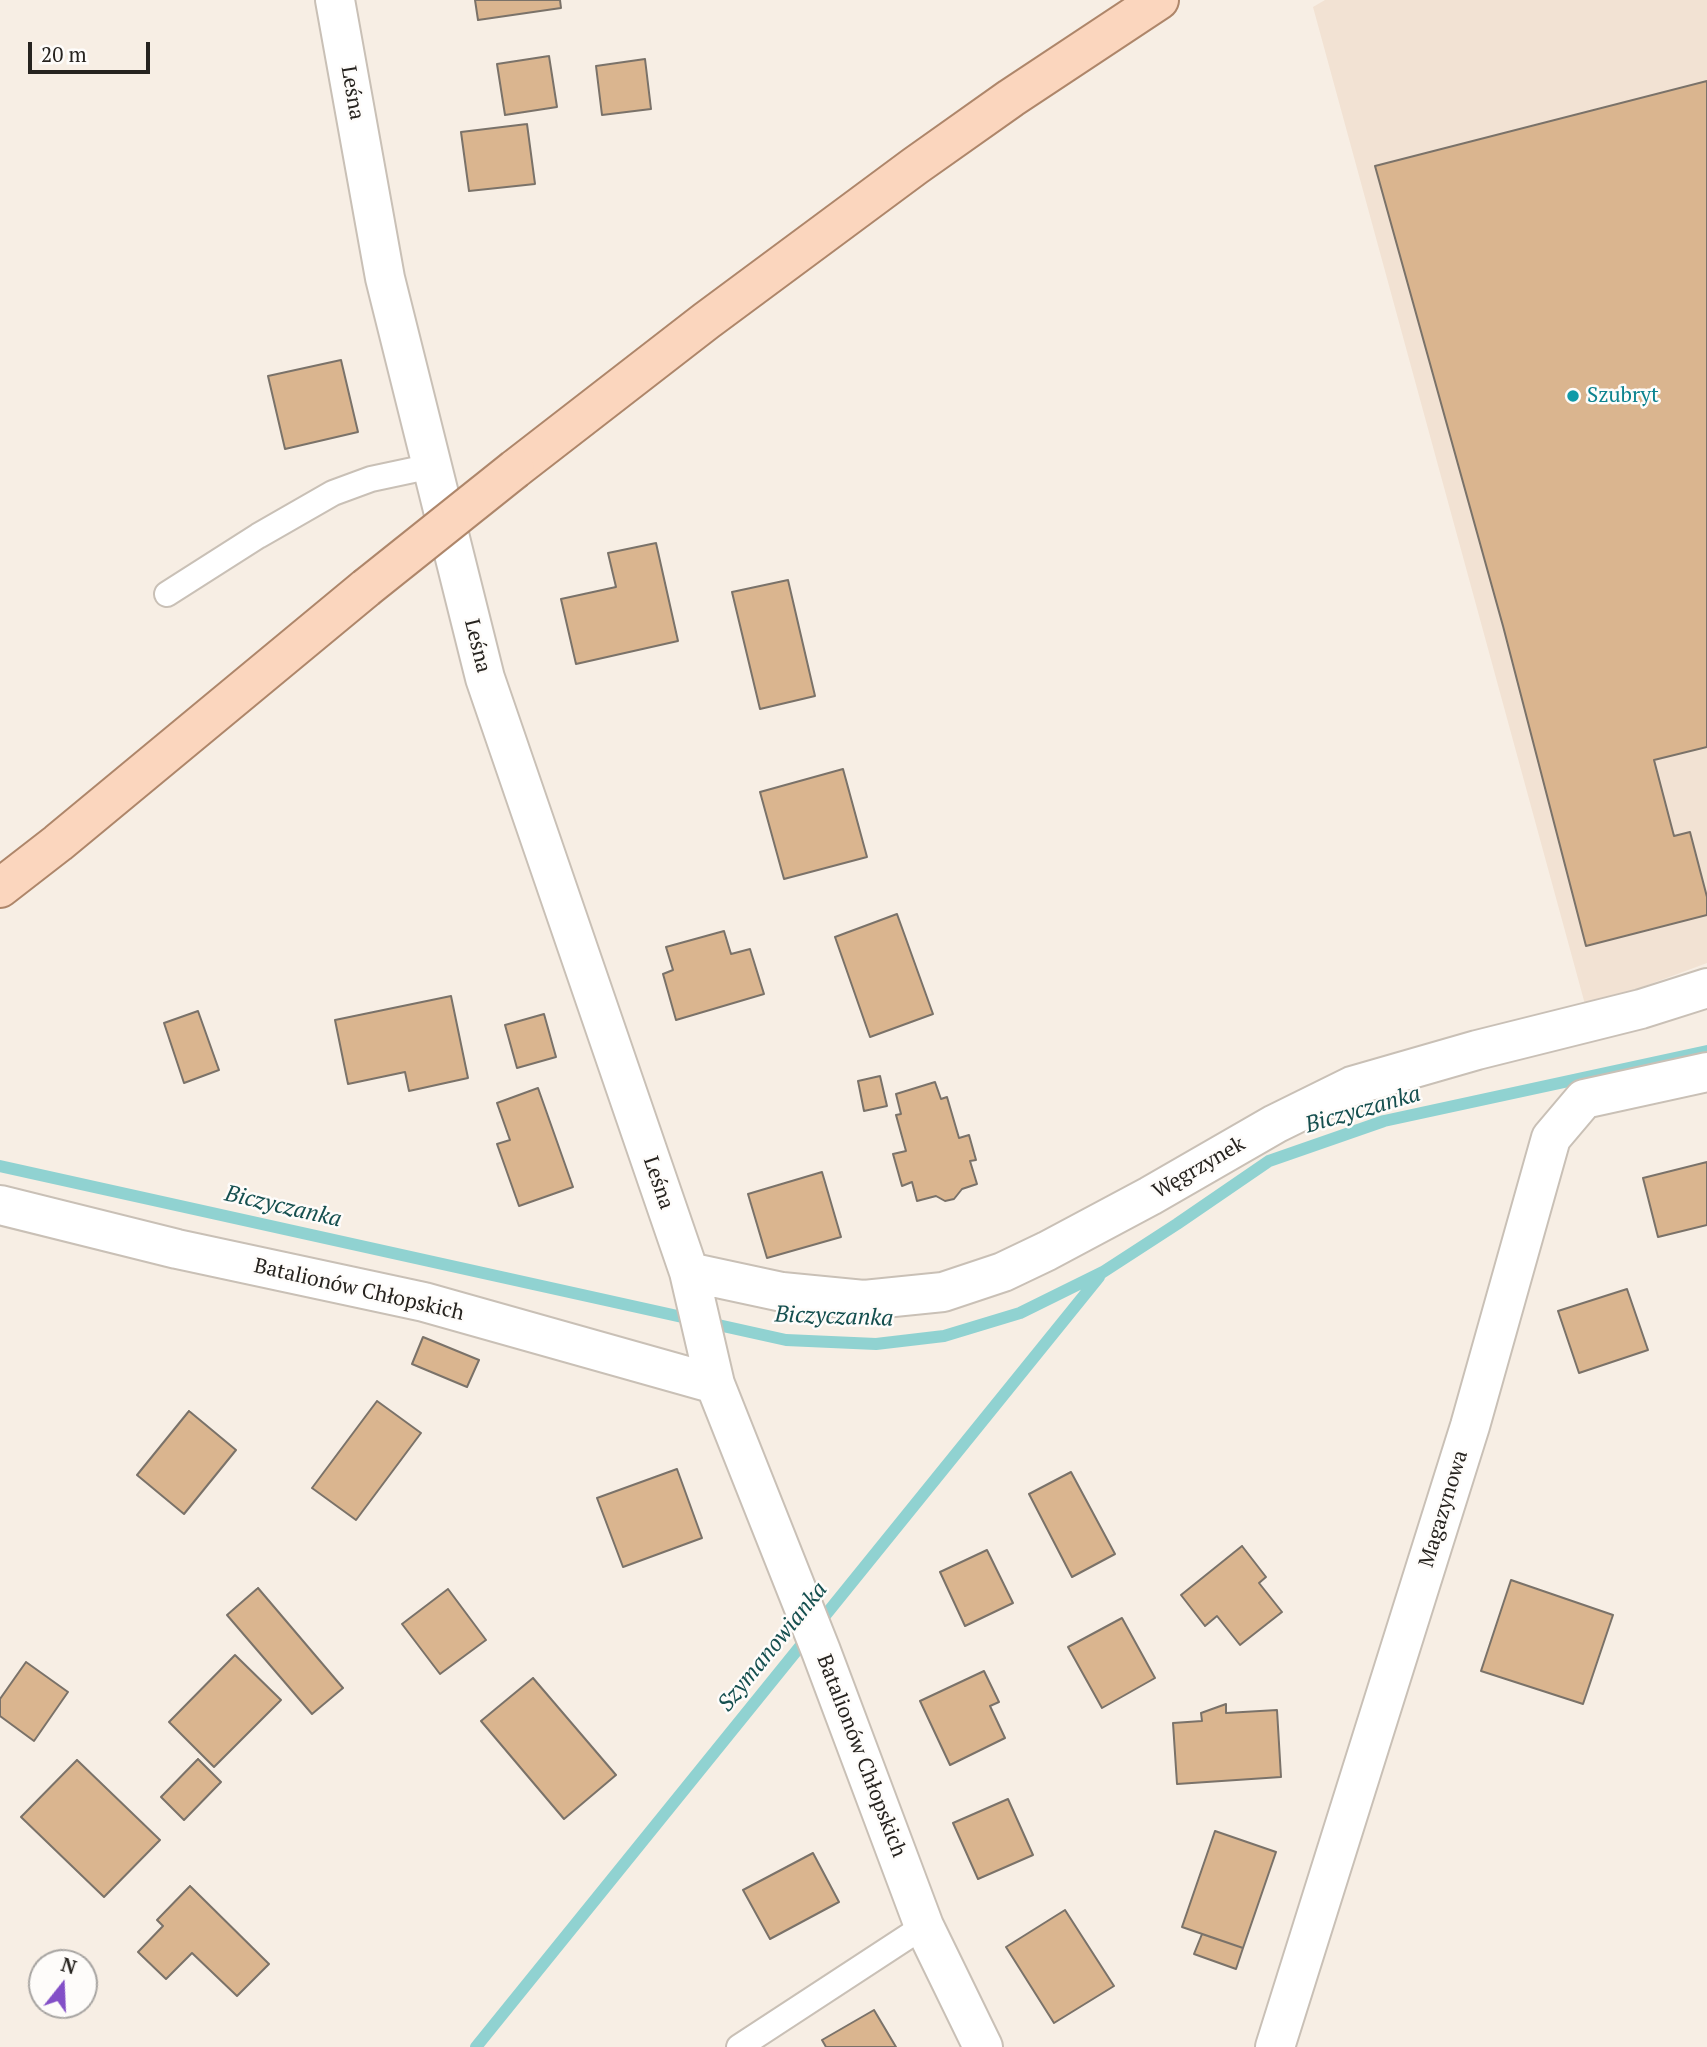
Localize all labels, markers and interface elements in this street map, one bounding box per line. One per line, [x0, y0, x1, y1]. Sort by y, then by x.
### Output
scale bar [32, 28, 154, 72]
text: 20 m [41, 40, 87, 68]
street label: Leśna [335, 64, 369, 122]
place label: Szubryt [1587, 383, 1659, 409]
marker: Szubryt [1565, 388, 1581, 404]
street label: Leśna [458, 617, 496, 675]
water label: Biczyczanka [1302, 1080, 1424, 1140]
street label: Węgrzynek [1148, 1131, 1250, 1205]
street label: Leśna [637, 1153, 679, 1213]
water label: Biczyczanka [222, 1180, 344, 1234]
street label: Batalionów Chłopskich [251, 1254, 467, 1326]
water label: Biczyczanka [774, 1301, 894, 1333]
street label: Magazynowa [1414, 1448, 1474, 1570]
water label: Szymanowianka [712, 1577, 834, 1717]
street label: Batalionów Chłopskich [811, 1651, 911, 1861]
north arrow [28, 1949, 98, 2019]
text: N [58, 1951, 80, 1980]

